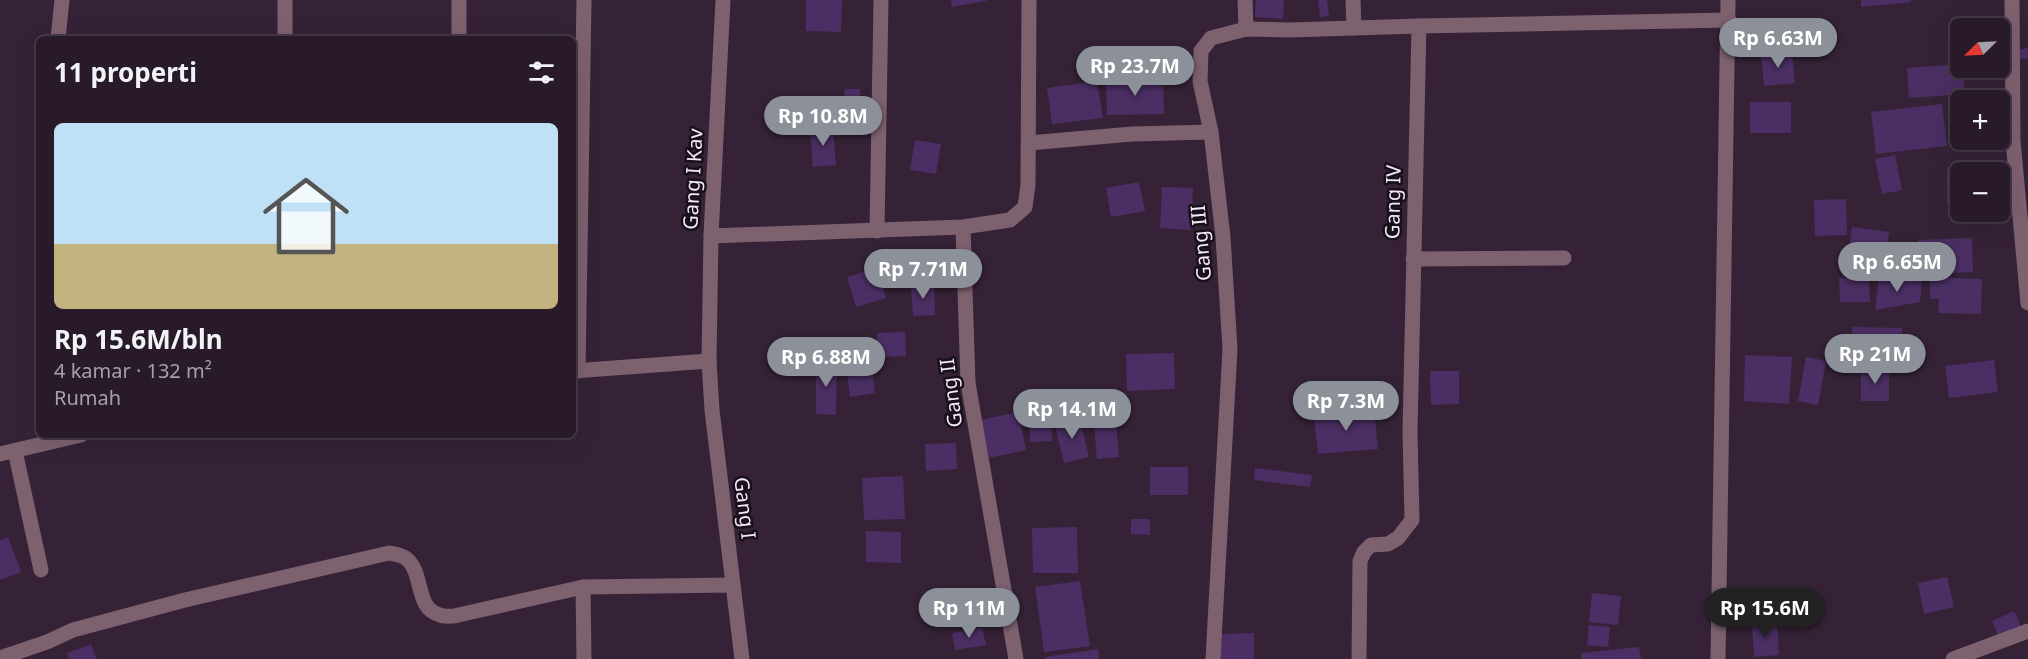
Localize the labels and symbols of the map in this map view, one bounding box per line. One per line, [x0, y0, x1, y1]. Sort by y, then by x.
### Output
pin: Rp 6.63M [1716, 18, 1840, 69]
north arrow [1950, 18, 2010, 78]
pin: Rp 23.7M [1073, 46, 1197, 97]
pin: Rp 10.8M [761, 96, 885, 147]
street label: Gang I Kav [676, 127, 709, 230]
street label: Gang IV [1378, 165, 1407, 239]
street label: Gang III [1184, 204, 1217, 282]
pin: Rp 6.65M [1835, 242, 1959, 293]
pin: Rp 7.71M [861, 249, 985, 300]
pin: Rp 21M [1826, 334, 1924, 385]
pin: Rp 6.88M [764, 337, 888, 388]
street label: Gang II [933, 357, 968, 429]
pin: Rp 7.3M [1291, 381, 1401, 432]
pin: Rp 14.1M [1010, 389, 1134, 440]
street label: Gang I [728, 475, 763, 541]
pin: Rp 11M [920, 588, 1018, 639]
pin: Rp 15.6M [1703, 588, 1827, 639]

